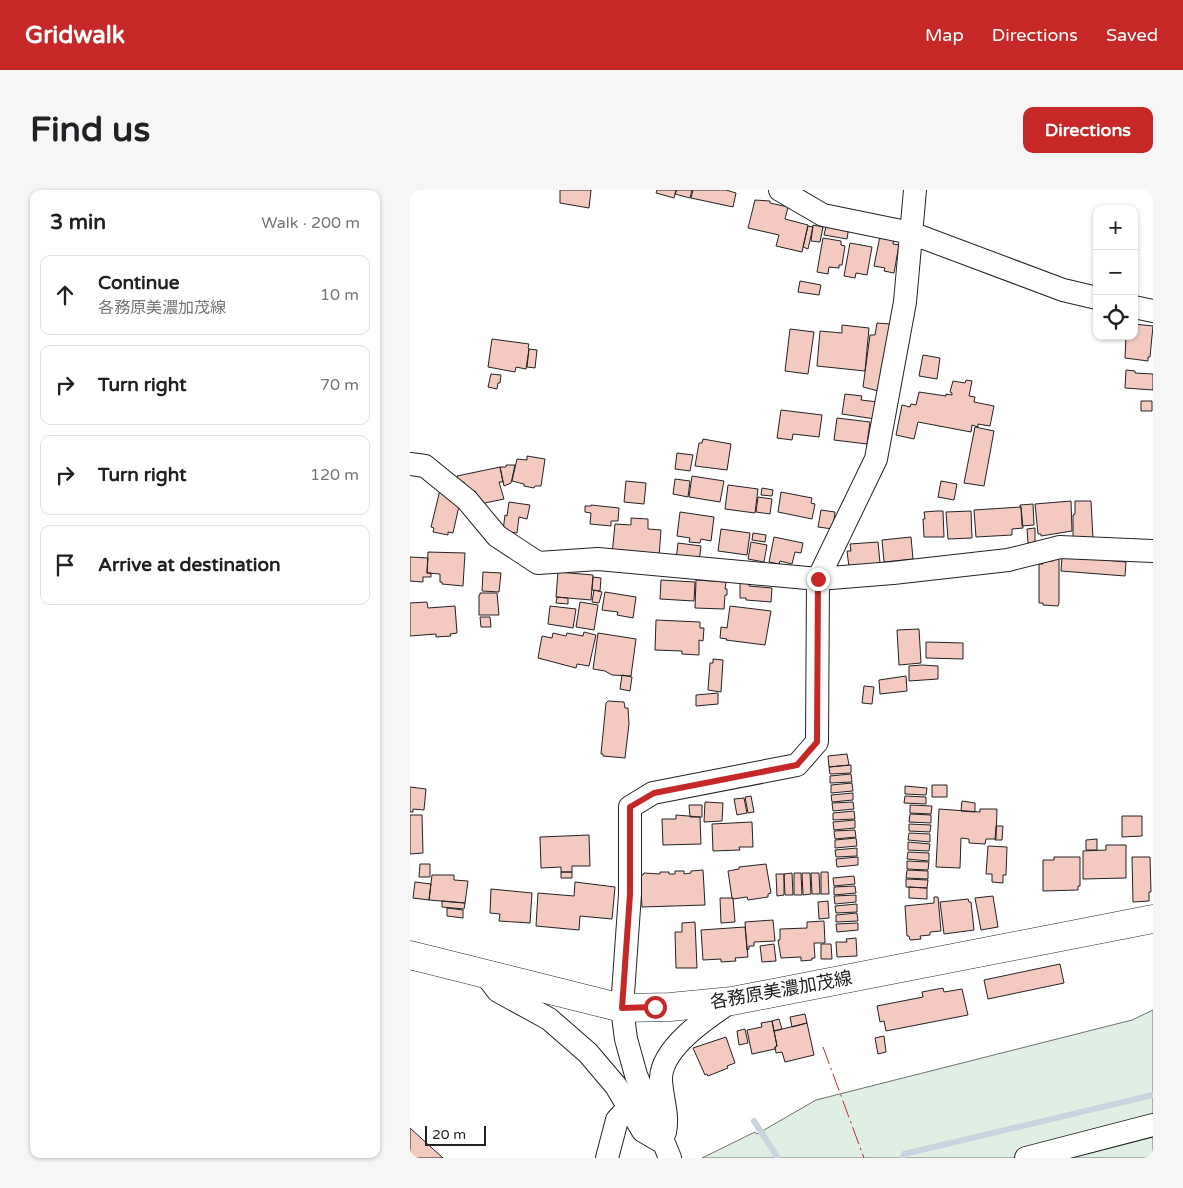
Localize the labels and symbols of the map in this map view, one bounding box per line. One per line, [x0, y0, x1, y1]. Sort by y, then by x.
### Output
route end [807, 568, 830, 591]
street label: 各務原美濃加茂線 [708, 967, 854, 1013]
route start [644, 996, 667, 1019]
scale bar [425, 1123, 486, 1146]

